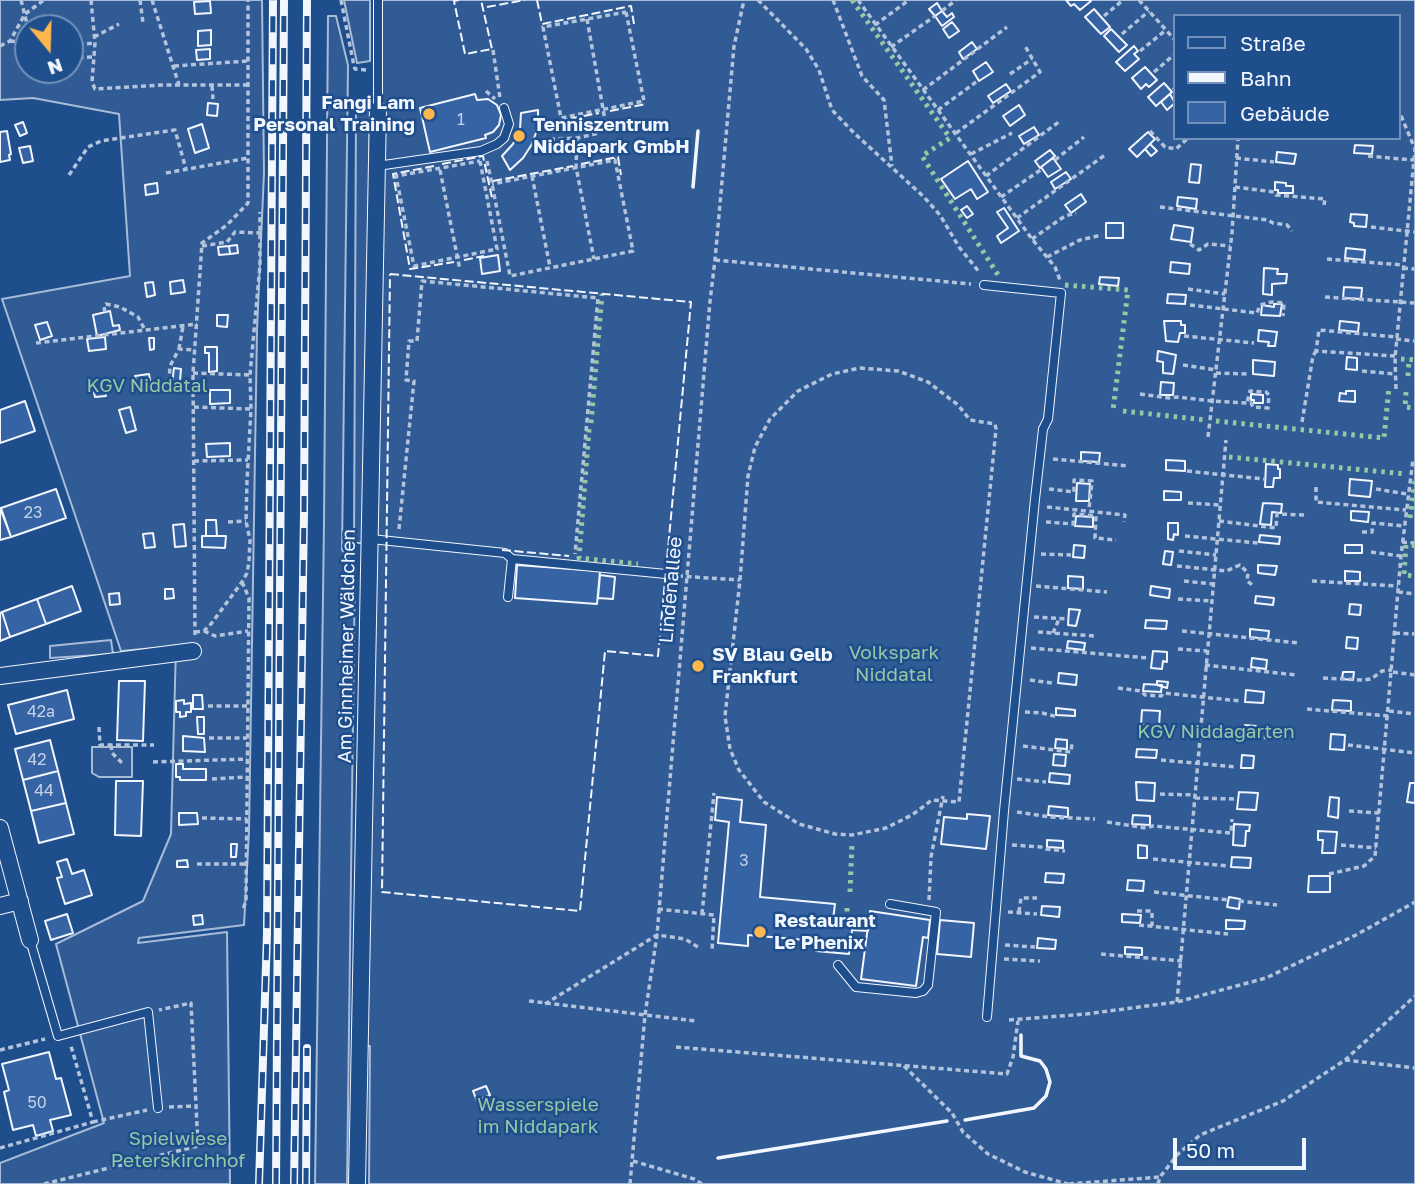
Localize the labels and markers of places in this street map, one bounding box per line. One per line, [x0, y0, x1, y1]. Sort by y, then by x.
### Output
place label: Fangi Lam Personal Training [253, 92, 415, 136]
marker: Fangi Lam Personal Training [421, 106, 437, 122]
place label: Tenniszentrum Niddapark GmbH [533, 114, 690, 158]
marker: Tenniszentrum Niddapark GmbH [511, 128, 527, 144]
place label: SV Blau Gelb Frankfurt [712, 644, 833, 688]
marker: SV Blau Gelb Frankfurt [690, 658, 706, 674]
place label: Restaurant Le Phenix [774, 910, 876, 954]
marker: Restaurant Le Phenix [752, 924, 768, 940]

